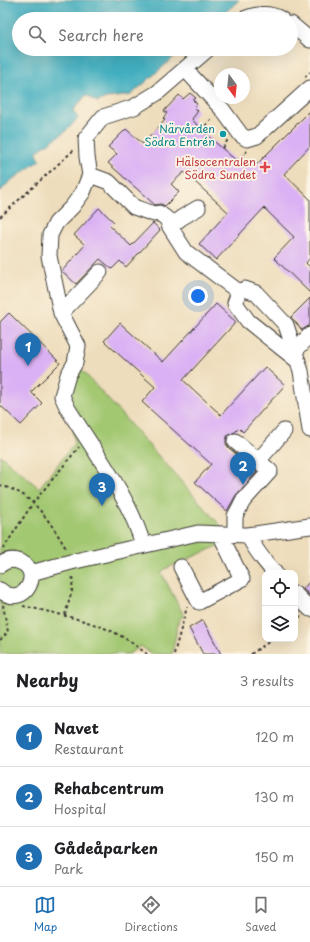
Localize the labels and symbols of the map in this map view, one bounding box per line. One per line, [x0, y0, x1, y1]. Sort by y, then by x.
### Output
north arrow [214, 68, 250, 104]
place label: Närvården Södra Entrén [144, 120, 215, 150]
marker: Närvården Södra Entrén [218, 129, 228, 139]
place label: Hälsocentralen Södra Sundet [176, 153, 257, 183]
marker: Hälsocentralen Södra Sundet [259, 161, 271, 173]
your location [188, 286, 208, 306]
pin: 1 [15, 333, 41, 366]
pin: 2 [230, 452, 256, 485]
pin: 3 [89, 473, 115, 506]

